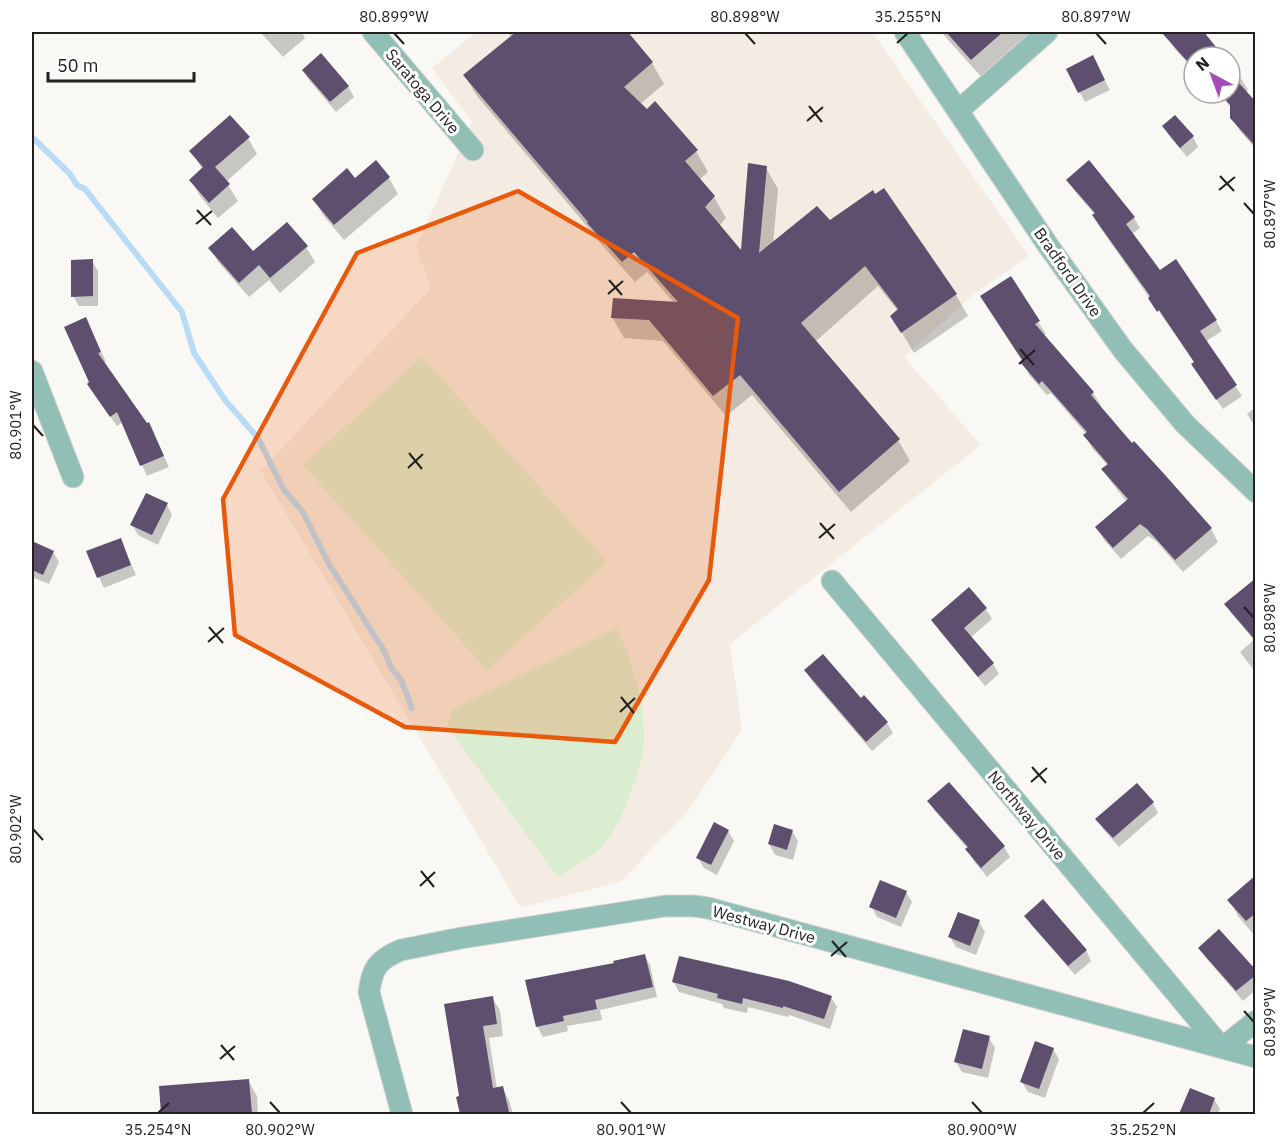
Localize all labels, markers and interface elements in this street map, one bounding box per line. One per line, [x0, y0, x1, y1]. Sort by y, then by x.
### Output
text: 80.899°W [359, 7, 429, 26]
text: 80.898°W [710, 7, 780, 26]
text: 35.255°N [875, 7, 941, 26]
text: 80.897°W [1061, 7, 1131, 26]
scale bar [48, 45, 194, 83]
street label: Saratoga Drive [382, 45, 464, 138]
north arrow [1182, 45, 1242, 105]
text: N [1191, 52, 1213, 75]
text: 50 m [57, 54, 99, 77]
text: 80.897°W [1260, 179, 1279, 249]
street label: Bradford Drive [1030, 224, 1106, 321]
text: 80.901°W [6, 390, 25, 460]
text: 80.898°W [1260, 583, 1279, 653]
street label: Northway Drive [984, 766, 1070, 864]
text: 80.902°W [6, 794, 25, 864]
street label: Westway Drive [710, 901, 818, 947]
text: 80.899°W [1260, 987, 1279, 1057]
text: 35.254°N [125, 1120, 191, 1139]
text: 80.902°W [245, 1120, 315, 1139]
text: 80.901°W [596, 1120, 666, 1139]
text: 80.900°W [947, 1120, 1017, 1139]
text: 35.252°N [1110, 1120, 1176, 1139]

